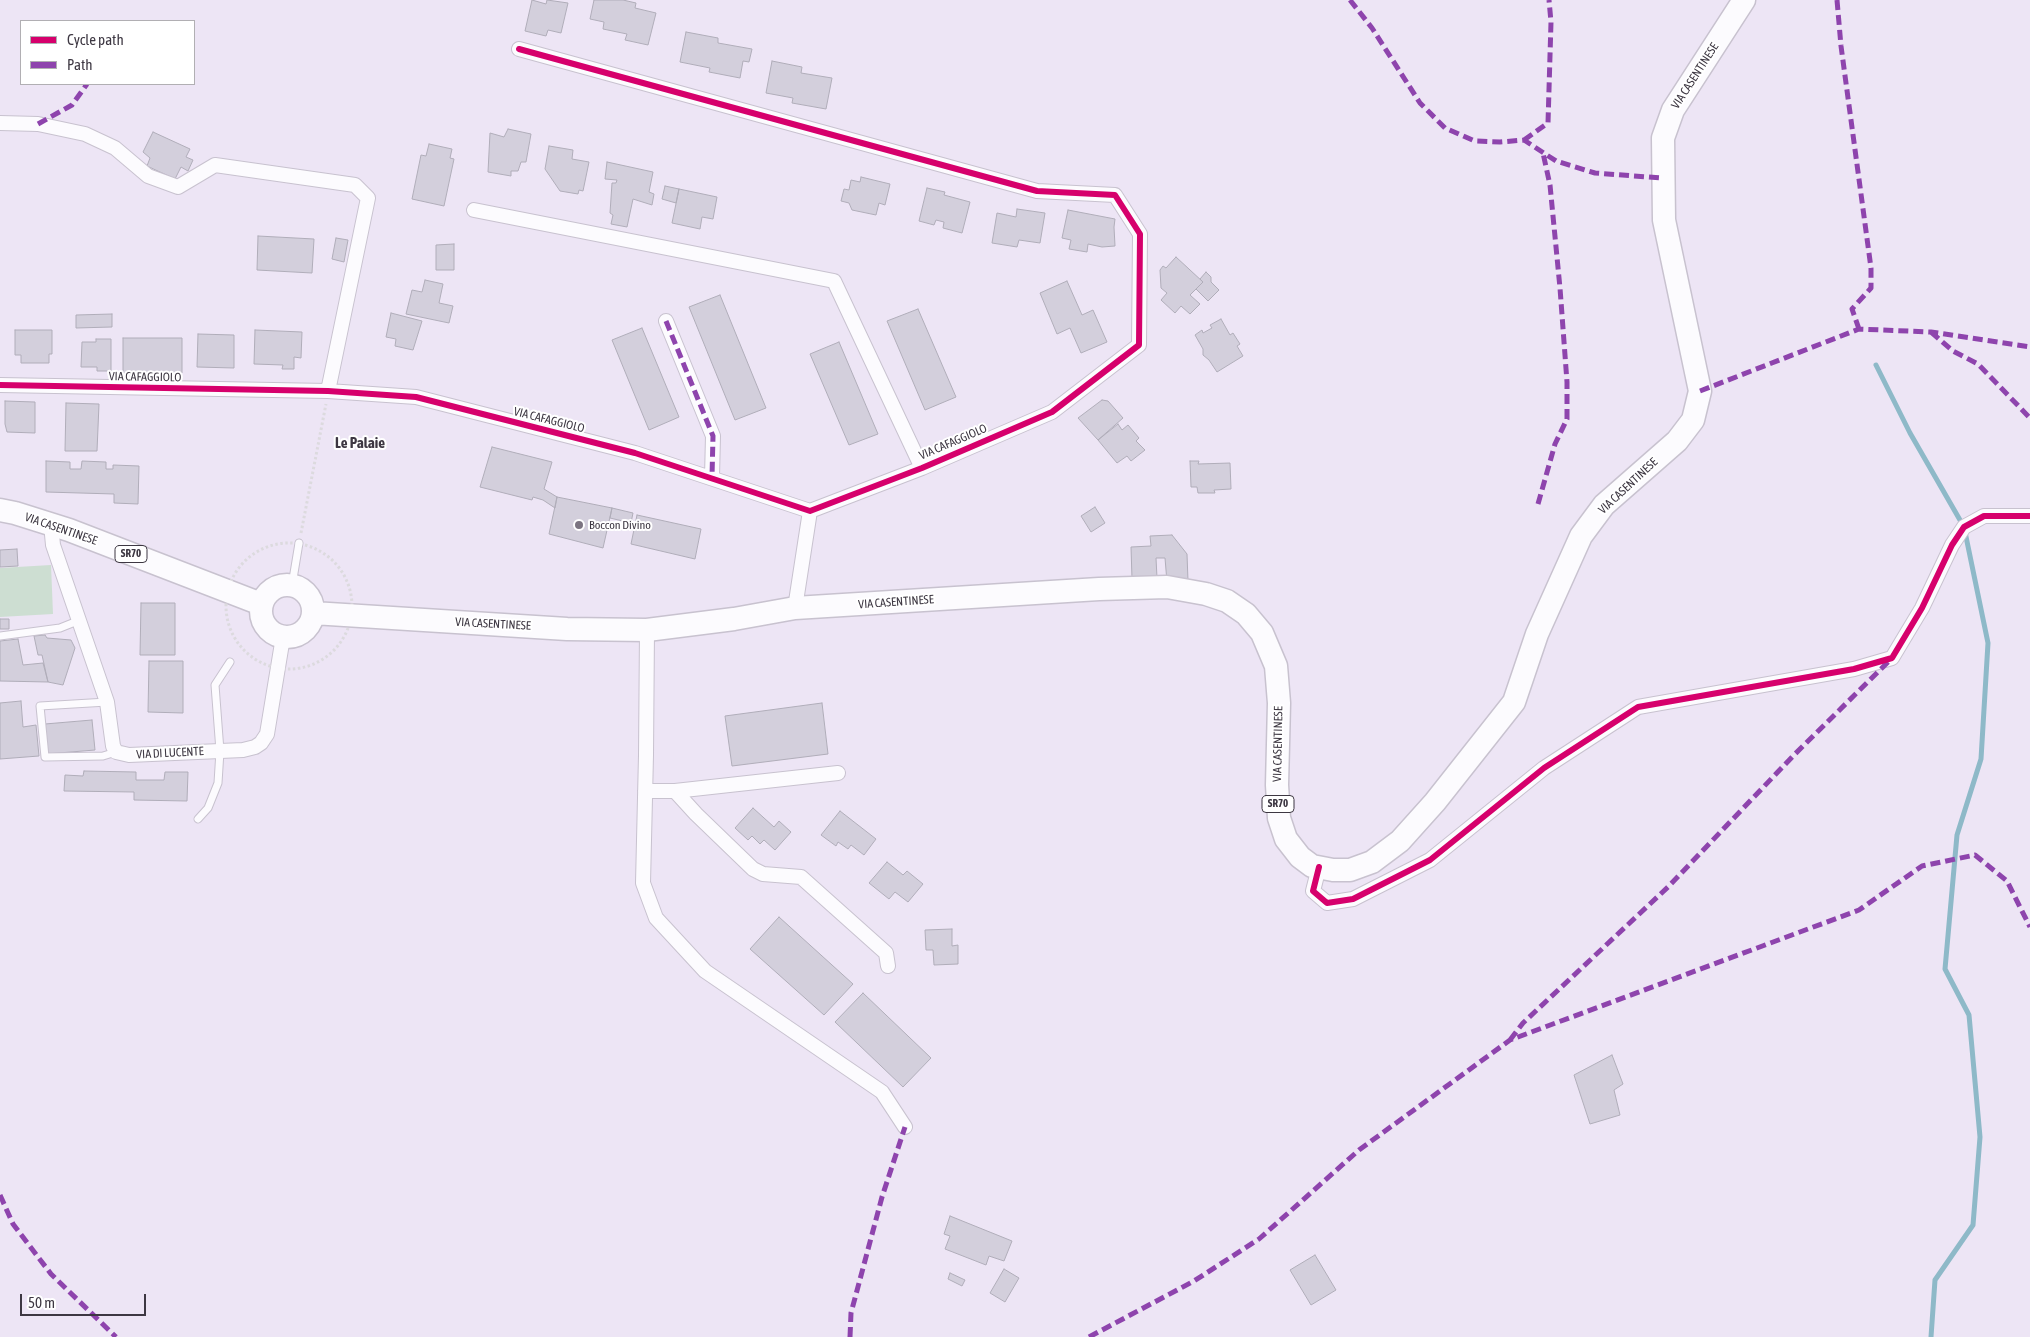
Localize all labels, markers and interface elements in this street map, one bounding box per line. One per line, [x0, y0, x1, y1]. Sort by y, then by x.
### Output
legend [20, 20, 195, 85]
text: Cycle path [67, 31, 124, 48]
street label: VIA CASENTINESE [1668, 40, 1722, 112]
text: Path [67, 56, 93, 73]
street label: VIA CAFAGGIOLO [109, 369, 181, 385]
street label: VIA CAFAGGIOLO [512, 404, 586, 436]
street label: VIA CAFAGGIOLO [917, 421, 989, 463]
district label: Le Palaie [335, 434, 385, 452]
street label: VIA CASENTINESE [1595, 455, 1661, 517]
street label: VIA CASENTINESE [23, 510, 99, 548]
place label: Boccon Divino [589, 518, 651, 532]
marker: Boccon Divino [573, 519, 585, 531]
road number: SR70 [115, 546, 147, 562]
street label: VIA CASENTINESE [858, 592, 934, 612]
street label: VIA CASENTINESE [455, 615, 531, 633]
street label: VIA CASENTINESE [1270, 706, 1286, 782]
street label: VIA DI LUCENTE [136, 744, 204, 762]
road number: SR70 [1262, 796, 1294, 812]
scale bar [22, 1284, 149, 1316]
text: 50 m [28, 1294, 55, 1311]

